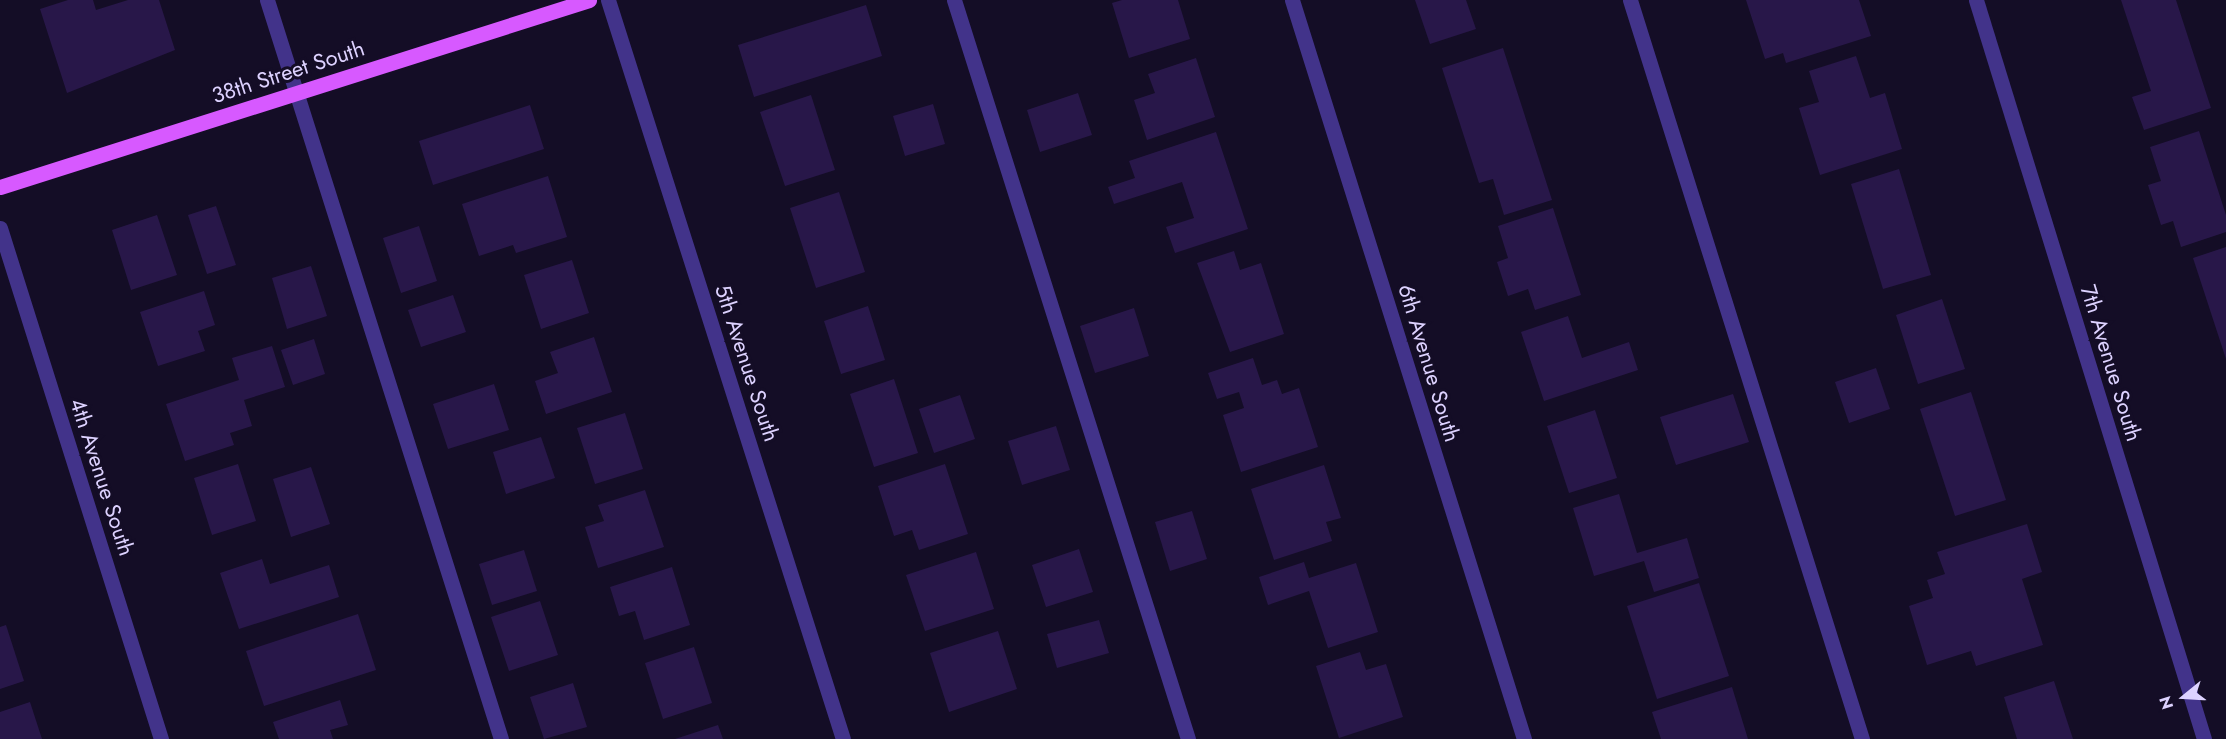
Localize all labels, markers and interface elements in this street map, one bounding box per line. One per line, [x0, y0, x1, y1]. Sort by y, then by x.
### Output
street label: 38th Street South [208, 35, 368, 109]
street label: 5th Avenue South [709, 281, 785, 445]
street label: 6th Avenue South [1392, 281, 1466, 445]
street label: 7th Avenue South [2075, 281, 2147, 445]
street label: 4th Avenue South [64, 395, 140, 559]
north arrow [2154, 667, 2214, 727]
text: N [2154, 693, 2179, 712]

